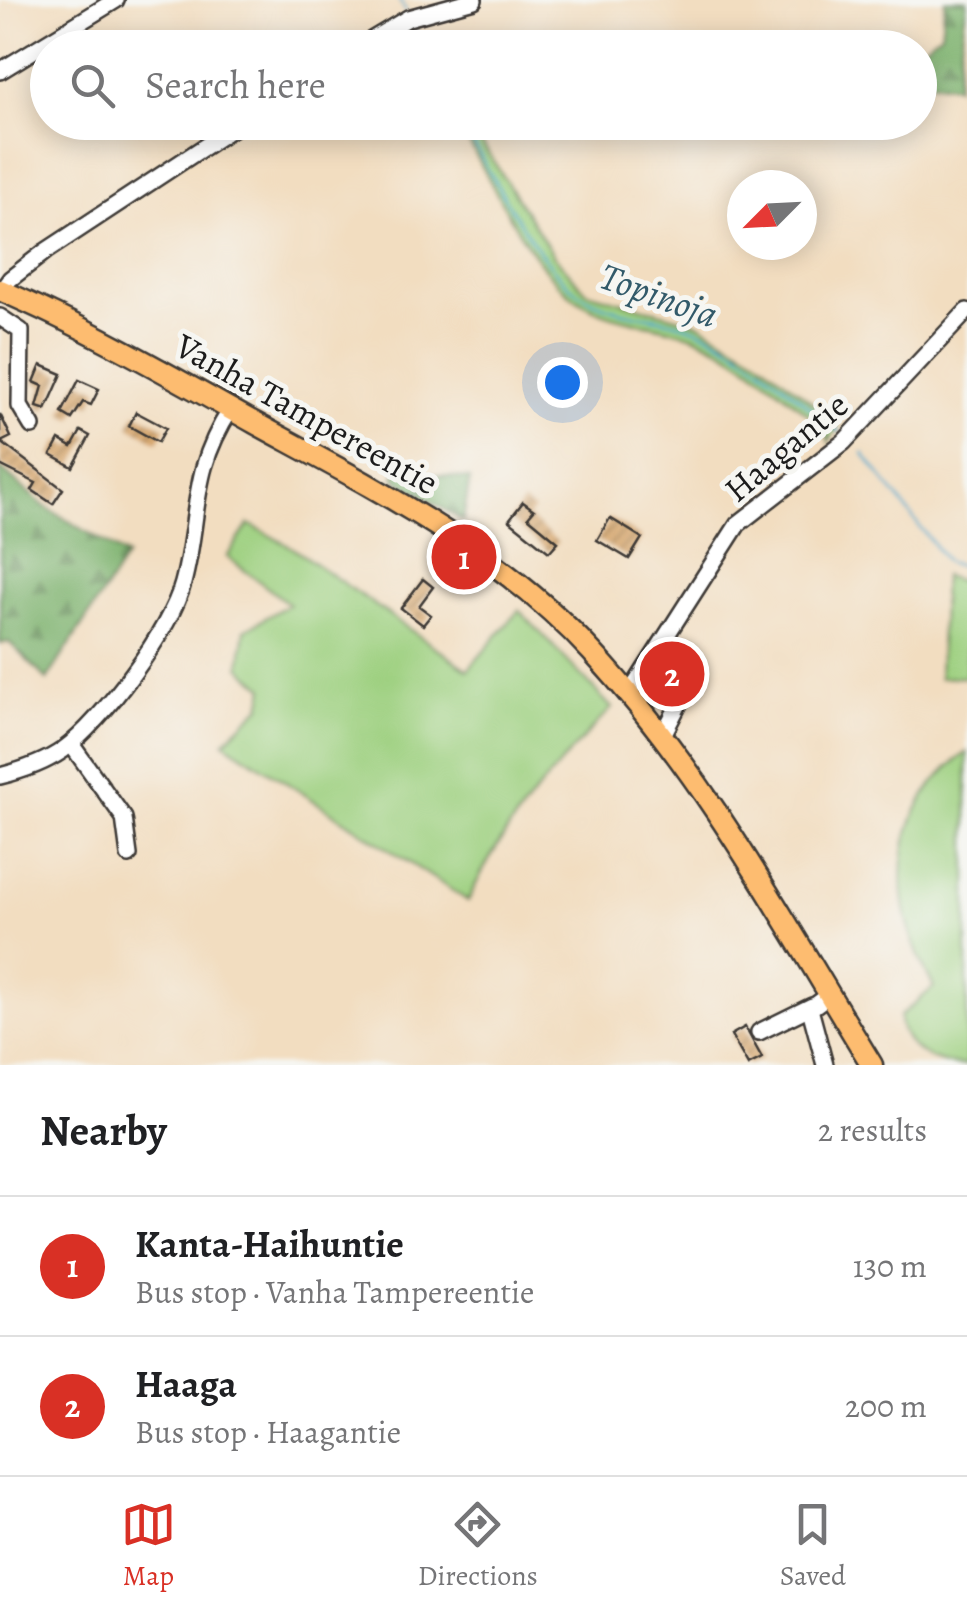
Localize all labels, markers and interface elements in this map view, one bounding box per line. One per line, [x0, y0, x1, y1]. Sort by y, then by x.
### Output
search box [30, 30, 937, 140]
icon: search [65, 58, 120, 113]
text: Search here [145, 59, 326, 111]
north arrow [727, 170, 817, 260]
water label: Topinoja [593, 250, 725, 340]
street label: Vanha Tampereentie [166, 321, 447, 506]
your location [537, 357, 588, 408]
street label: Haagantie [714, 381, 858, 513]
pin: 1 [432, 520, 496, 594]
pin: 2 [640, 636, 704, 712]
text: Nearby [40, 1102, 167, 1159]
text: 2 results [818, 1108, 927, 1152]
text: Kanta-Haihuntie [135, 1218, 404, 1270]
text: 1 [67, 1244, 78, 1288]
text: 130 m [853, 1244, 927, 1288]
text: Bus stop · Vanha Tampereentie [135, 1270, 534, 1314]
text: Haaga [135, 1358, 237, 1410]
text: 2 [65, 1384, 80, 1428]
text: 200 m [845, 1384, 927, 1428]
text: Bus stop · Haagantie [135, 1410, 401, 1454]
tab: Map [121, 1497, 176, 1595]
tab: Directions [418, 1497, 538, 1595]
tab: Saved [780, 1497, 846, 1595]

